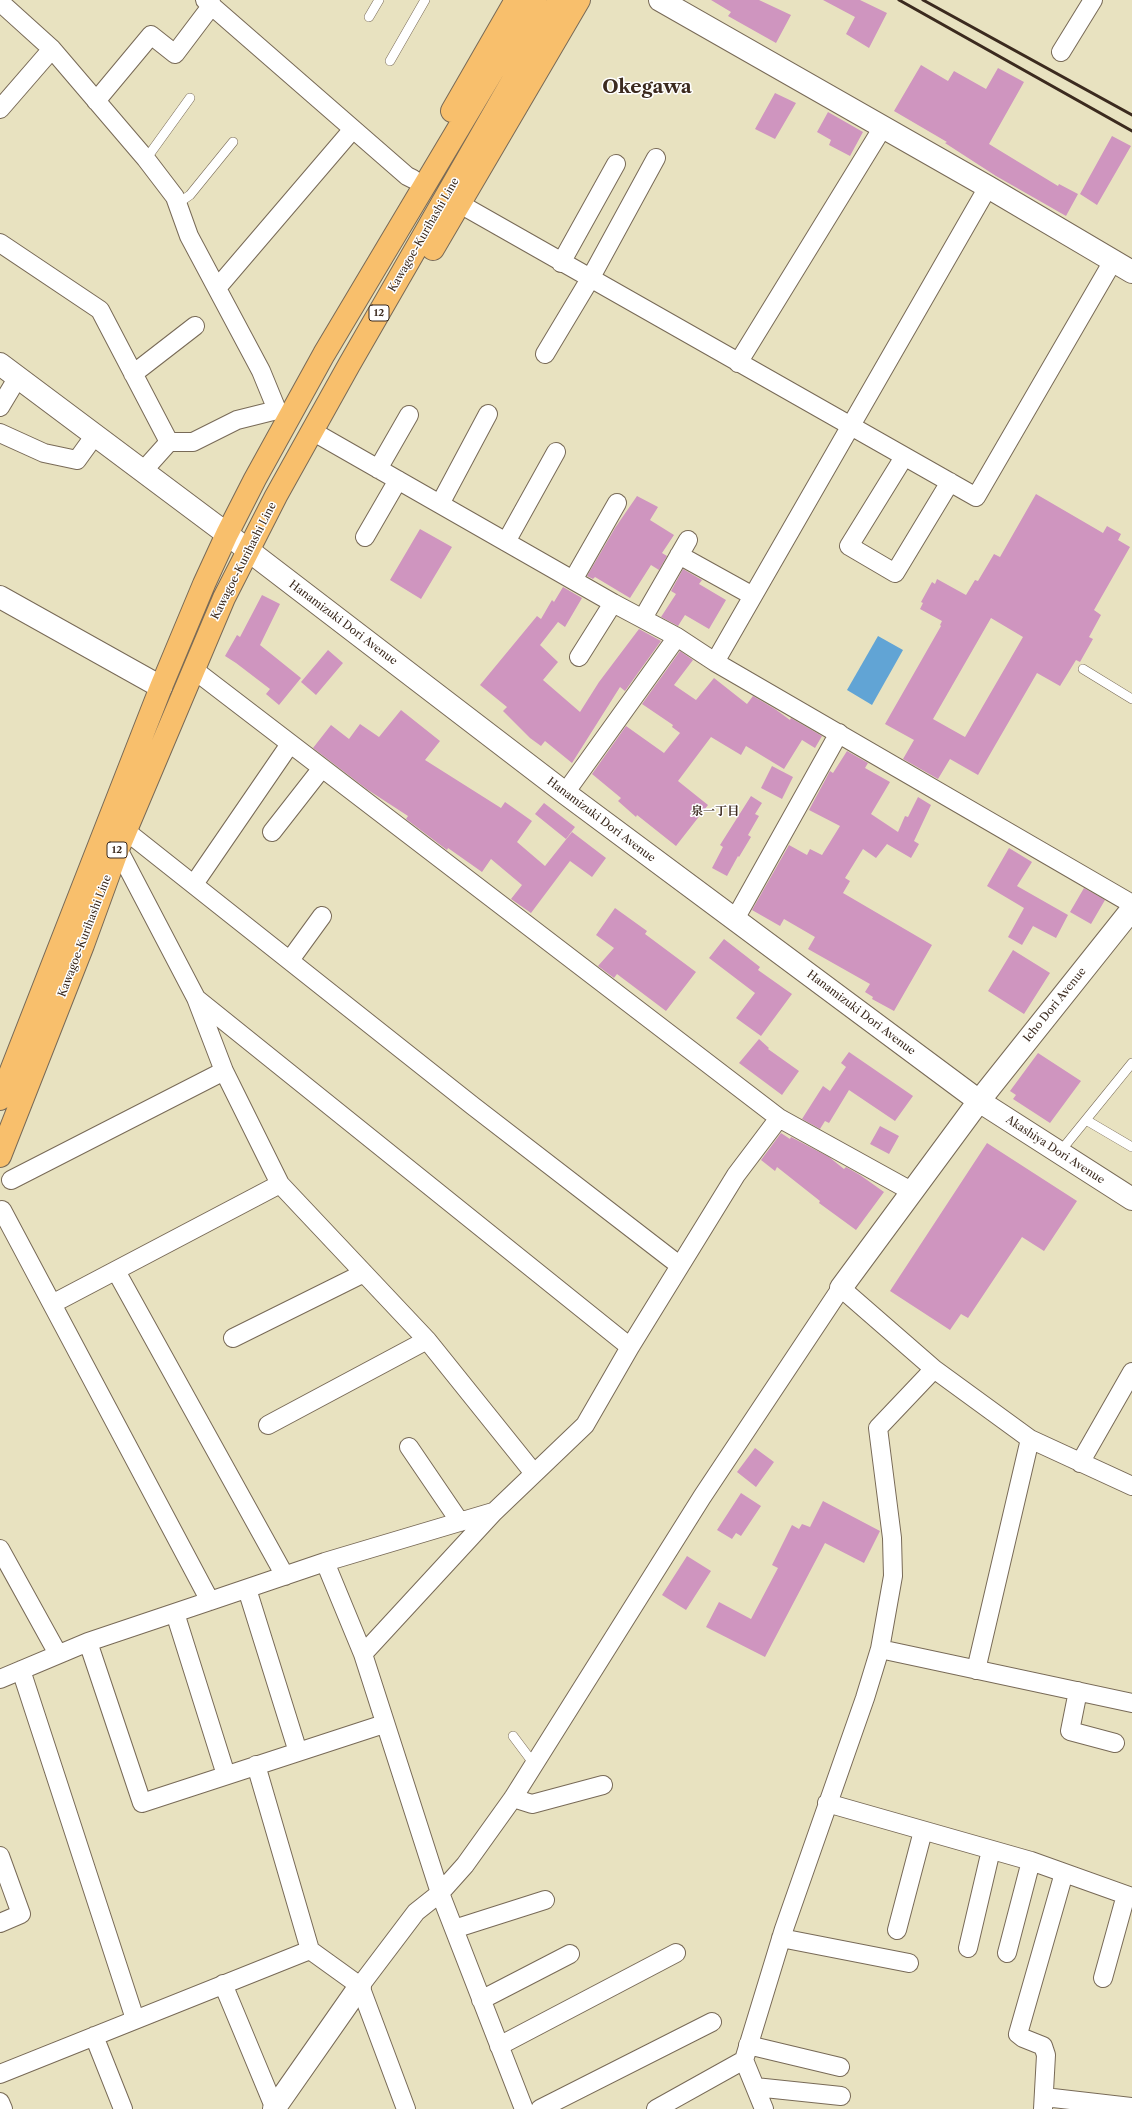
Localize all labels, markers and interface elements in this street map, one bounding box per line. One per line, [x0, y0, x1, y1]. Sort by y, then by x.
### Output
district label: Okegawa [602, 77, 692, 99]
street label: Kawagoe-Kurihashi Line [386, 175, 462, 295]
road number: 12 [369, 305, 389, 321]
street label: Kawagoe-Kurihashi Line [209, 500, 279, 622]
street label: Hanamizuki Dori Avenue [286, 578, 400, 668]
street label: Hanamizuki Dori Avenue [544, 775, 658, 865]
district label: 泉一丁目 [691, 805, 739, 819]
road number: 12 [107, 842, 127, 858]
street label: Kawagoe-Kurihashi Line [56, 873, 114, 999]
street label: Icho Dori Avenue [1021, 965, 1089, 1045]
street label: Hanamizuki Dori Avenue [804, 968, 918, 1058]
street label: Akashiya Dori Avenue [1003, 1113, 1107, 1187]

